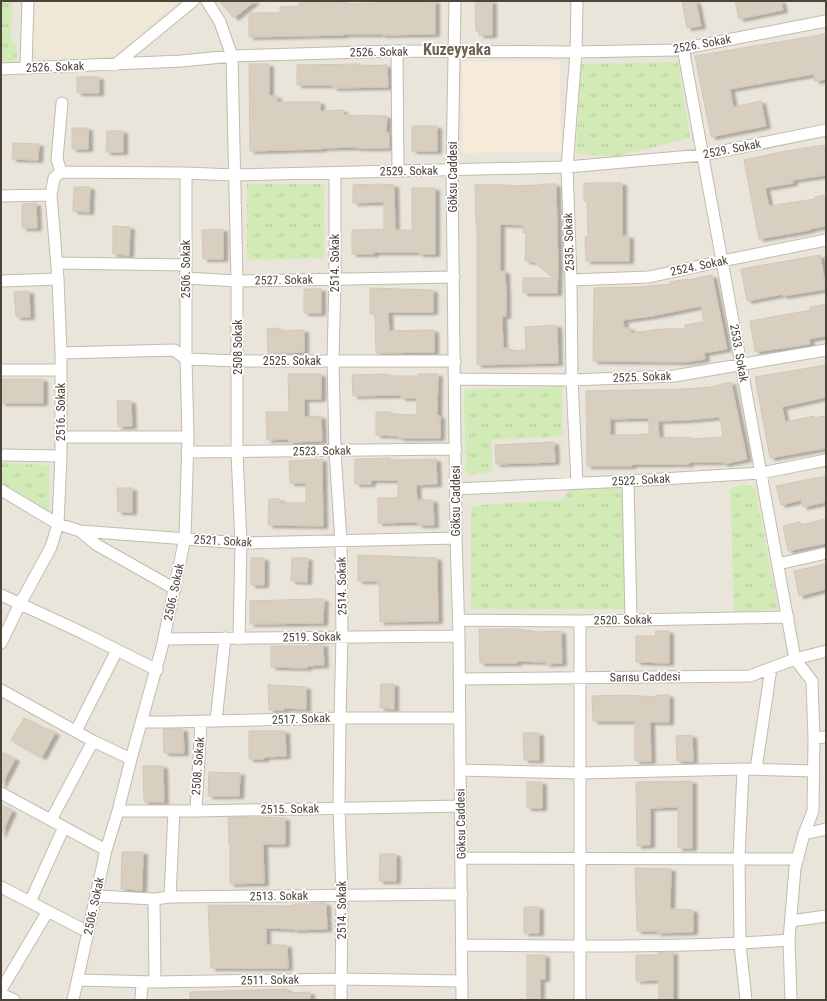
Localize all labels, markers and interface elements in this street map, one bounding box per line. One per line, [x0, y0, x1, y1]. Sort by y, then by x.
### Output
street label: 2526. Sokak [672, 32, 733, 56]
district label: Kuzeyyaka [423, 40, 491, 59]
street label: 2526. Sokak [350, 44, 409, 60]
street label: 2526. Sokak [26, 59, 85, 75]
street label: 2529. Sokak [702, 136, 763, 161]
street label: Göksu Caddesi [446, 142, 460, 212]
street label: 2529. Sokak [380, 163, 439, 179]
street label: 2535. Sokak [561, 212, 577, 271]
street label: 2514. Sokak [328, 233, 342, 292]
street label: 2506. Sokak [179, 239, 193, 298]
street label: 2524. Sokak [669, 253, 730, 279]
street label: 2527. Sokak [255, 272, 314, 288]
street label: 2508 Sokak [231, 319, 245, 375]
street label: 2533. Sokak [727, 323, 751, 384]
street label: 2525. Sokak [263, 354, 322, 368]
street label: 2525. Sokak [613, 369, 672, 385]
street label: 2516. Sokak [54, 382, 68, 441]
street label: 2523. Sokak [293, 443, 352, 459]
street label: Göksu Caddesi [449, 466, 463, 536]
street label: 2522. Sokak [611, 471, 671, 489]
street label: 2521. Sokak [193, 532, 253, 550]
street label: 2514. Sokak [334, 556, 350, 615]
street label: 2506. Sokak [161, 561, 187, 622]
street label: 2520. Sokak [594, 612, 653, 628]
street label: 2519. Sokak [283, 629, 342, 645]
street label: Sarısu Caddesi [609, 669, 681, 685]
street label: 2517. Sokak [272, 711, 331, 727]
street label: 2508. Sokak [189, 736, 207, 796]
street label: Göksu Caddesi [453, 788, 469, 860]
street label: 2515. Sokak [261, 801, 320, 817]
street label: 2506. Sokak [81, 875, 107, 936]
street label: 2514. Sokak [335, 880, 349, 939]
street label: 2513. Sokak [250, 888, 309, 904]
street label: 2511. Sokak [241, 972, 300, 988]

